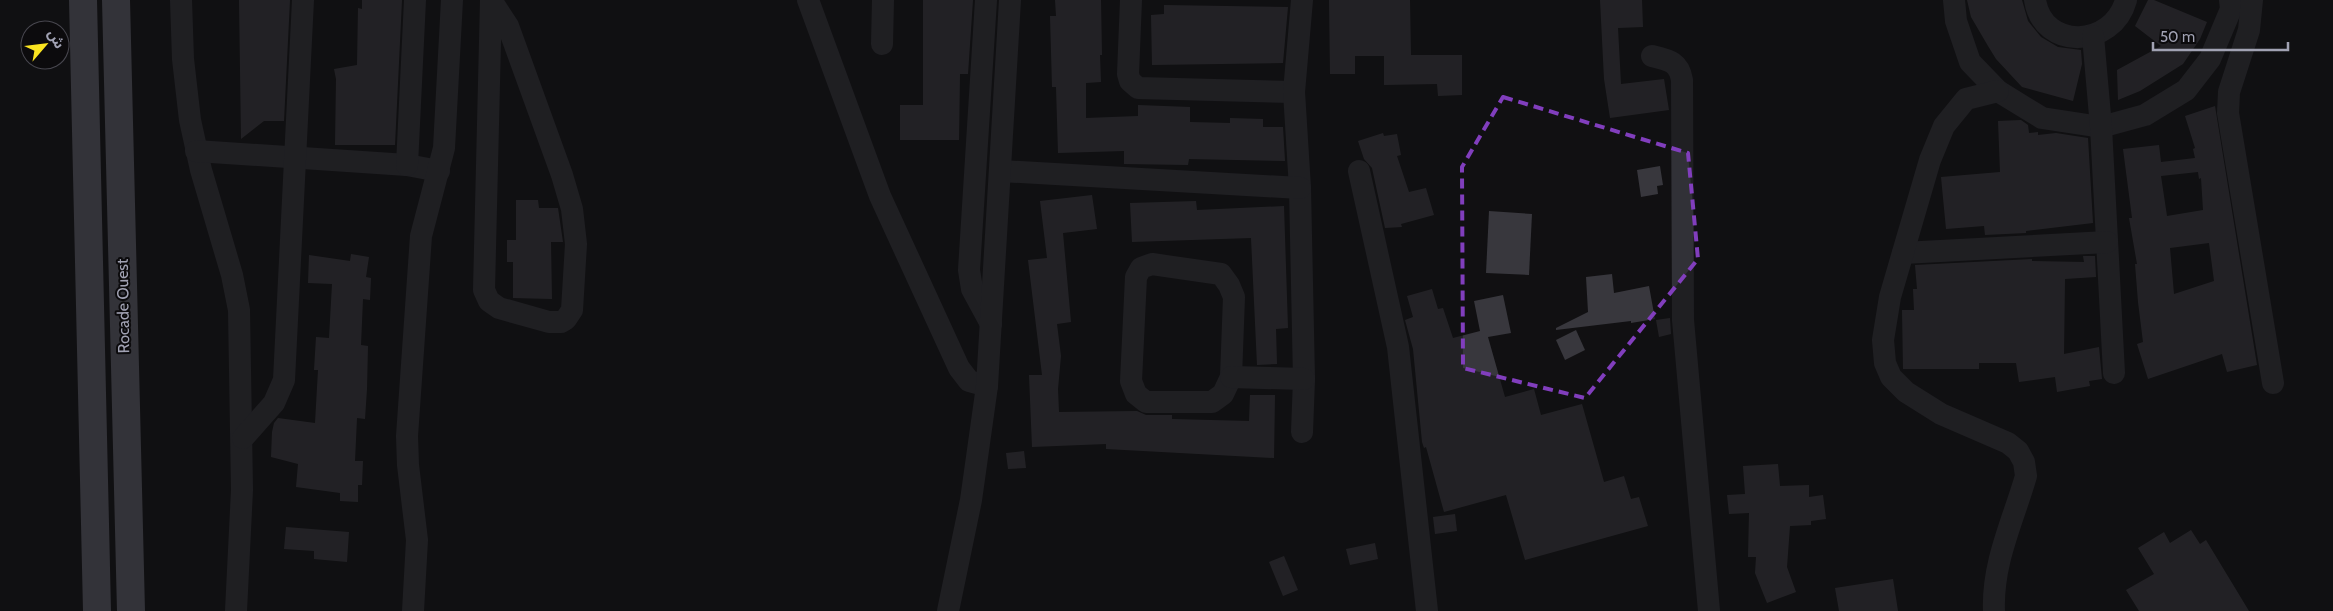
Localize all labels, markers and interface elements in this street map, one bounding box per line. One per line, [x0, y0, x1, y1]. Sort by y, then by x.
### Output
north arrow [20, 20, 70, 70]
scale bar [2153, 20, 2288, 52]
text: ش [44, 26, 69, 52]
text: 50 m [2160, 28, 2195, 46]
street label: Rocade Ouest [113, 258, 133, 353]

